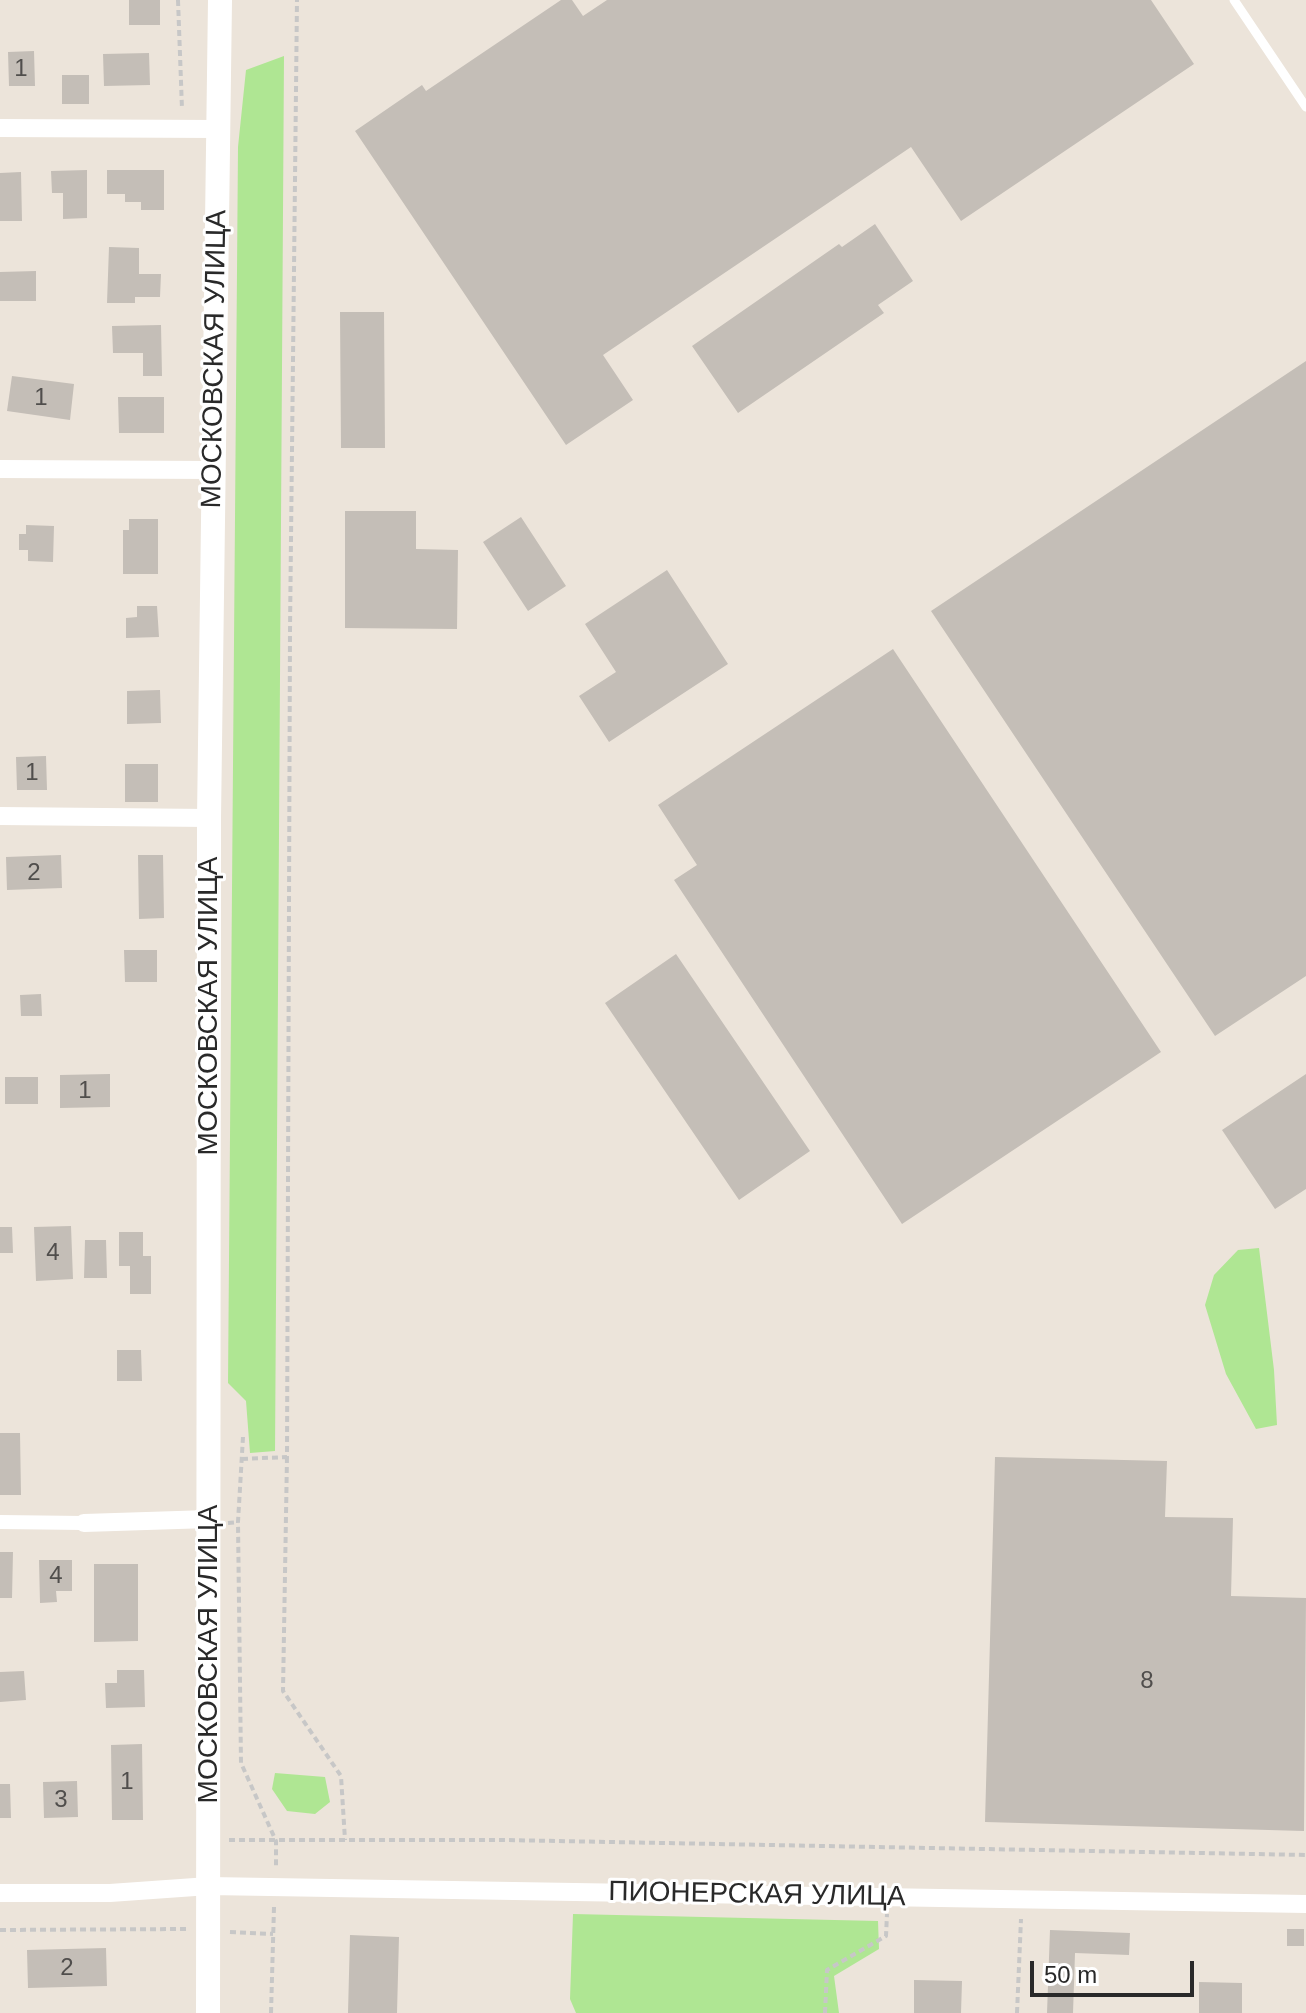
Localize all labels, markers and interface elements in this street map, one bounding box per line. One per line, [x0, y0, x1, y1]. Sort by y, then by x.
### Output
house number: 1 [14, 55, 28, 83]
street label: МОСКОВСКАЯ УЛИЦА [196, 209, 234, 509]
house number: 1 [34, 384, 48, 412]
house number: 1 [25, 759, 39, 787]
street label: МОСКОВСКАЯ УЛИЦА [192, 857, 226, 1155]
house number: 2 [27, 859, 41, 887]
house number: 1 [78, 1077, 92, 1105]
house number: 4 [46, 1239, 60, 1267]
street label: МОСКОВСКАЯ УЛИЦА [192, 1505, 226, 1803]
house number: 4 [49, 1562, 63, 1590]
house number: 8 [1140, 1667, 1154, 1695]
house number: 1 [120, 1768, 134, 1796]
house number: 3 [54, 1786, 68, 1814]
street label: ПИОНЕРСКАЯ УЛИЦА [608, 1876, 906, 1914]
scale bar [1034, 1945, 1198, 1995]
house number: 2 [60, 1954, 74, 1982]
text: 50 m [1044, 1961, 1097, 1988]

